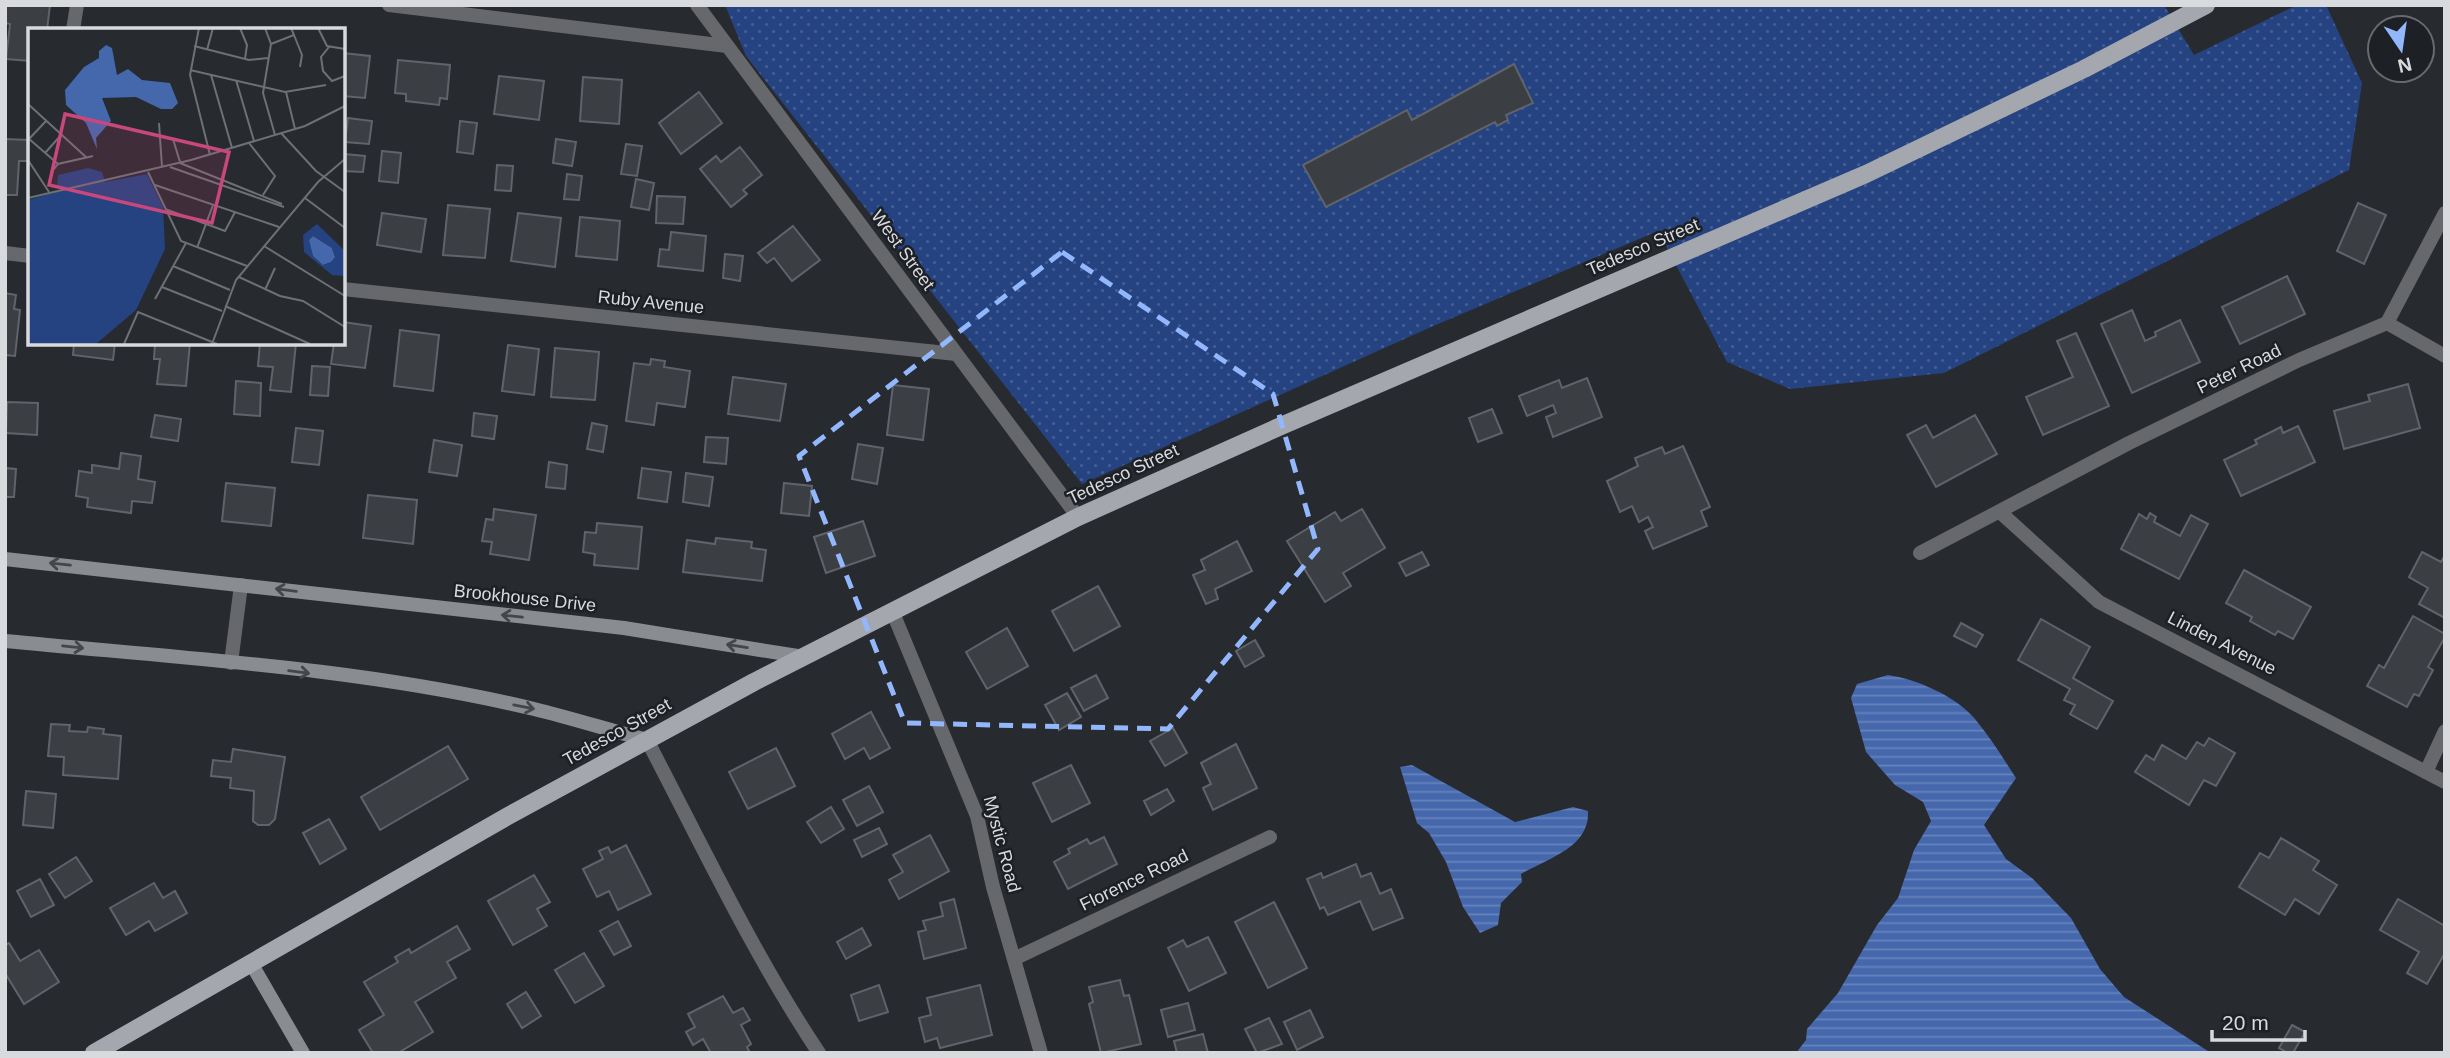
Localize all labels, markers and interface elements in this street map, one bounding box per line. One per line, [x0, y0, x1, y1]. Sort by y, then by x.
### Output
north arrow [2366, 14, 2436, 84]
inset map [28, 28, 345, 345]
text: N [2396, 53, 2414, 77]
street label: West Street [867, 206, 939, 294]
street label: Tedesco Street [1584, 214, 1702, 280]
street label: Ruby Avenue [597, 286, 705, 318]
street label: Peter Road [2194, 340, 2284, 398]
street label: Tedesco Street [1064, 440, 1182, 508]
one-way arrow [49, 557, 71, 570]
street label: Brookhouse Drive [453, 581, 597, 615]
one-way arrow [275, 583, 297, 596]
street label: Linden Avenue [2165, 607, 2279, 679]
one-way arrow [501, 609, 523, 622]
one-way arrow [726, 639, 749, 652]
one-way arrow [61, 641, 84, 654]
one-way arrow [288, 665, 310, 678]
street label: Tedesco Street [560, 694, 674, 770]
one-way arrow [512, 701, 535, 715]
street label: Mystic Road [980, 794, 1024, 894]
street label: Florence Road [1077, 845, 1191, 915]
scale bar [2212, 998, 2305, 1042]
text: 20 m [2222, 1011, 2269, 1034]

